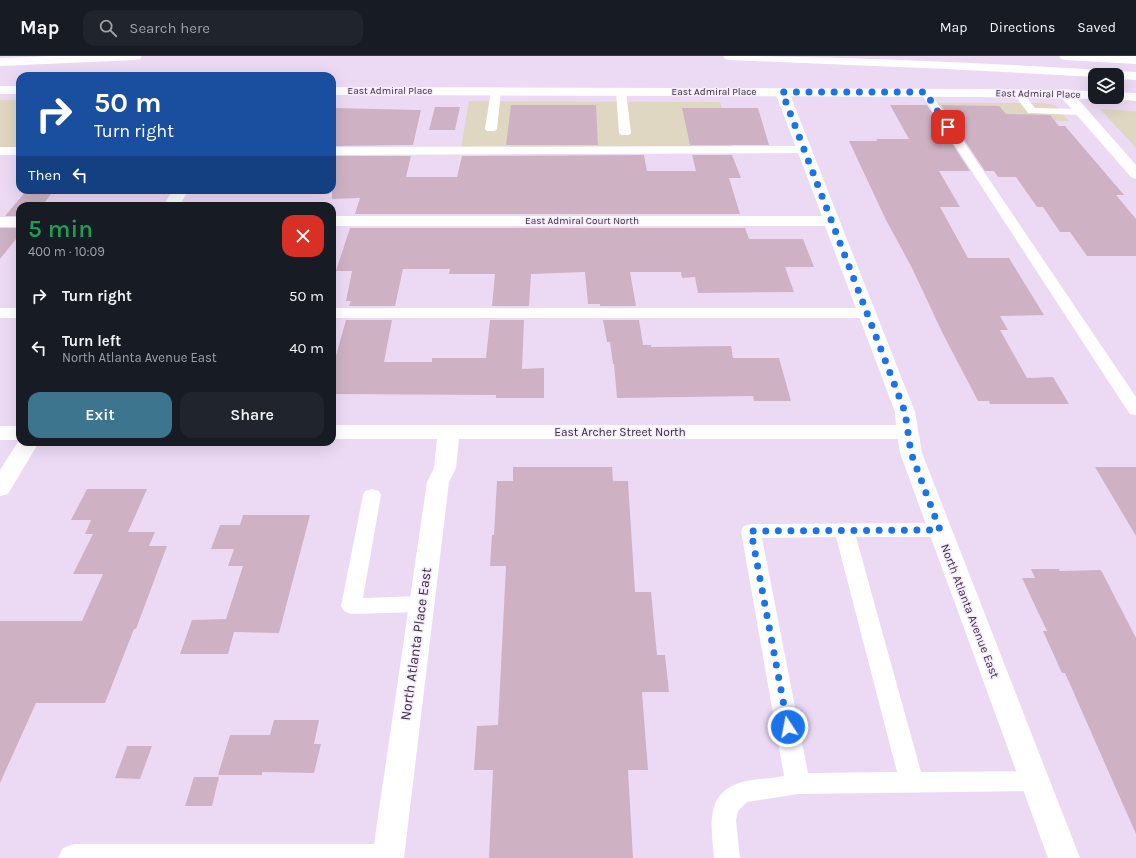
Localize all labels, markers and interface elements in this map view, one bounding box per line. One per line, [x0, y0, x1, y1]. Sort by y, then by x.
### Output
search box [83, 10, 363, 46]
text: Map [20, 17, 59, 39]
icon: search [97, 17, 119, 39]
text: Search here [129, 19, 210, 37]
text: Map [940, 19, 968, 36]
text: Directions [990, 19, 1055, 36]
text: Saved [1077, 19, 1116, 36]
map controls [1088, 68, 1124, 104]
button: layers [1088, 68, 1124, 104]
street label: East Admiral Place [348, 85, 432, 97]
text: 50 m [94, 86, 162, 119]
street label: East Admiral Place [672, 86, 756, 98]
street label: East Admiral Place [995, 87, 1081, 101]
icon: right [28, 88, 80, 140]
pin [931, 110, 965, 144]
icon: arrive [937, 116, 959, 138]
text: Turn right [94, 120, 174, 142]
icon: left [69, 164, 91, 186]
text: Then [28, 166, 61, 184]
text: 5 min [28, 215, 93, 243]
button: close [282, 215, 324, 257]
street label: East Admiral Court North [525, 215, 639, 227]
text: 400 m · 10:09 [28, 244, 105, 259]
icon: right [28, 285, 50, 307]
text: Turn right [62, 287, 132, 305]
text: 50 m [289, 287, 324, 305]
text: Turn left [62, 332, 121, 350]
icon: left [28, 337, 50, 359]
text: 40 m [289, 339, 324, 357]
text: North Atlanta Avenue East [62, 350, 217, 365]
button: Exit [28, 392, 172, 438]
button: Share [180, 392, 324, 438]
street label: East Archer Street North [554, 425, 686, 439]
street label: North Atlanta Avenue East [938, 542, 1002, 681]
street label: North Atlanta Place East [397, 566, 435, 722]
position arrow [767, 706, 809, 748]

